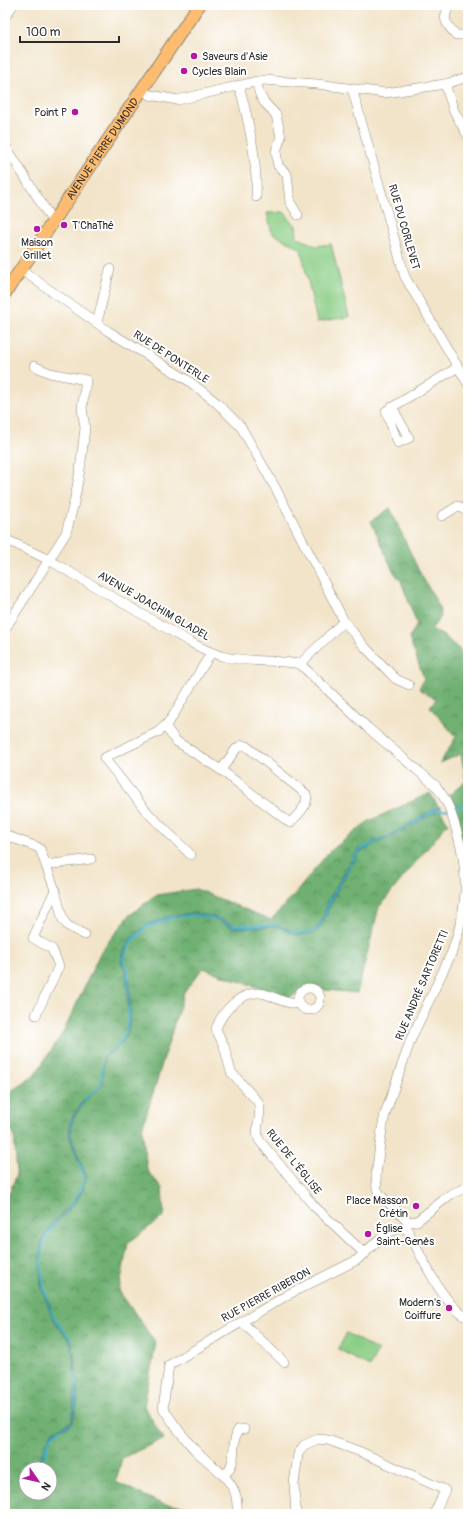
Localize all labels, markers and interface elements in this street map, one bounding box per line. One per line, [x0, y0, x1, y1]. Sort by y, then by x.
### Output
scale bar [20, 18, 119, 44]
text: 100 m [26, 25, 61, 40]
place label: Saveurs d'Asie [202, 50, 268, 63]
marker: Saveurs d'Asie [189, 51, 199, 61]
place label: Cycles Blain [192, 65, 246, 78]
marker: Cycles Blain [179, 66, 189, 76]
street label: AVENUE PIERRE DUMOND [63, 95, 141, 202]
place label: Point P [34, 106, 67, 119]
marker: Point P [70, 107, 80, 117]
street label: RUE DU CORLEVET [386, 183, 422, 271]
place label: T'ChaThé [72, 219, 114, 232]
marker: T'ChaThé [59, 220, 69, 230]
marker: Maison Grillet [32, 224, 42, 234]
place label: Maison Grillet [21, 236, 53, 262]
street label: RUE DE PONTERLE [131, 328, 211, 386]
street label: AVENUE JOACHIM GLADEL [96, 569, 212, 643]
street label: RUE ANDRÉ SARTORETTI [393, 928, 451, 1042]
street label: RUE DE L'ÉGLISE [264, 1127, 324, 1197]
place label: Place Masson Crétin [346, 1194, 408, 1220]
marker: Place Masson Crétin [411, 1201, 421, 1211]
place label: Église Saint-Genès [376, 1222, 434, 1248]
marker: Église Saint-Genès [363, 1229, 373, 1239]
street label: RUE PIERRE RIBERON [219, 1265, 313, 1325]
place label: Modern's Coiffure [399, 1296, 442, 1322]
marker: Modern's Coiffure [444, 1303, 454, 1313]
north arrow [18, 1461, 58, 1501]
text: N [38, 1480, 53, 1493]

